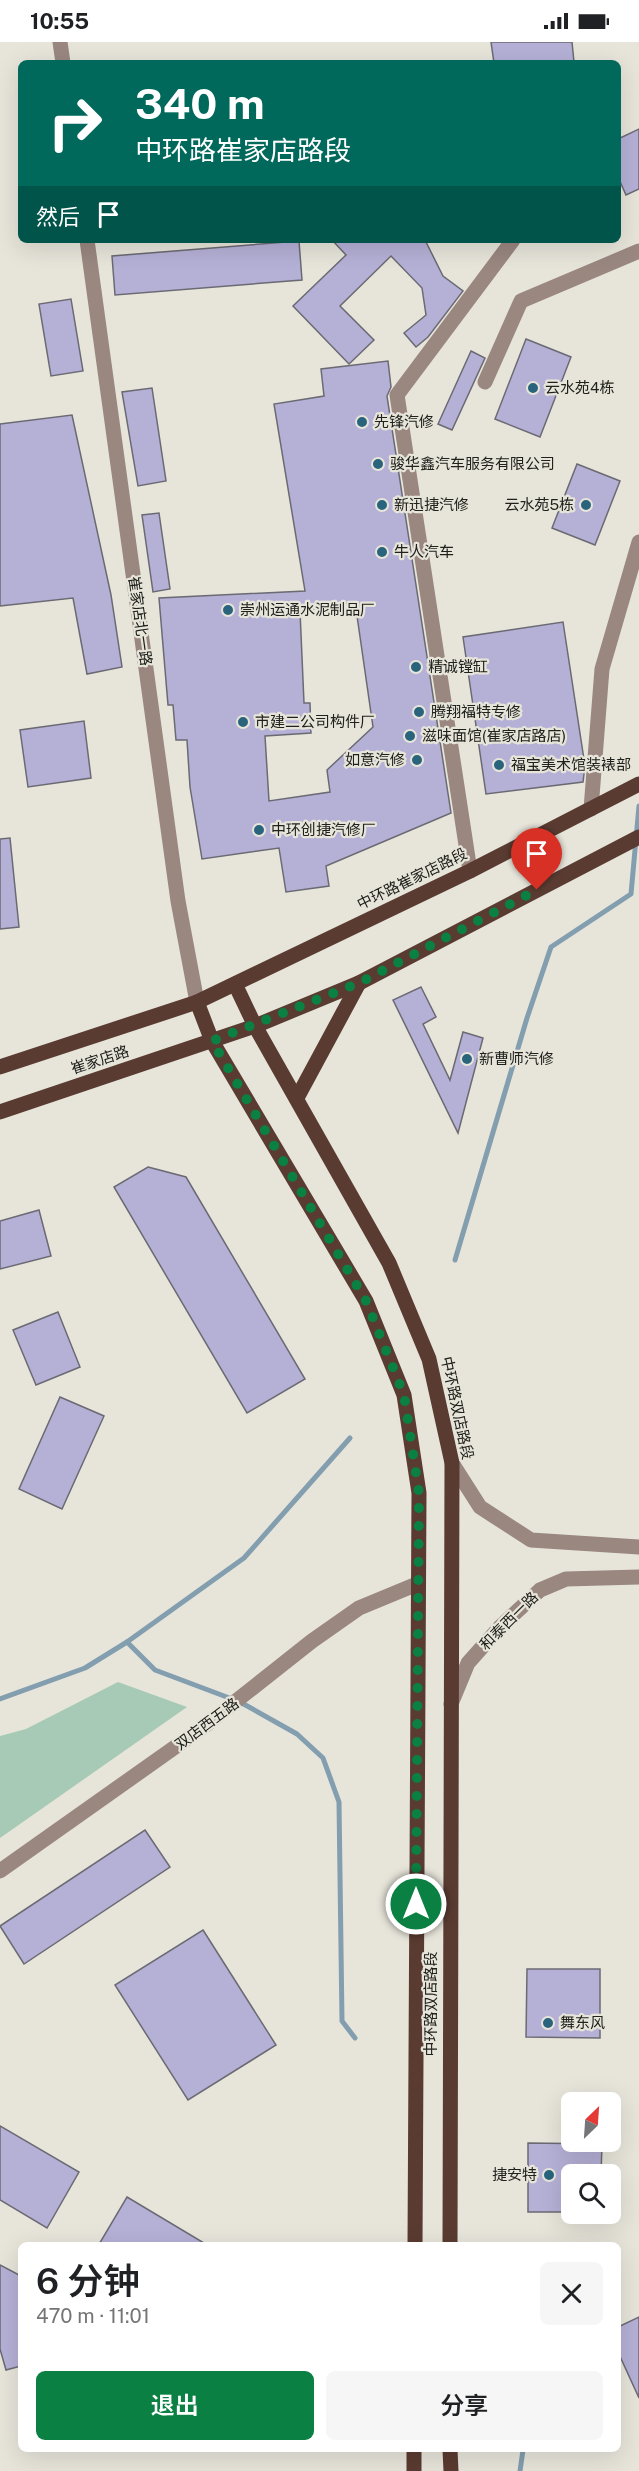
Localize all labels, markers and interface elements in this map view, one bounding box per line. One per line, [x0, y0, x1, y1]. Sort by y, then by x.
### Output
text: 10:55 [30, 8, 89, 34]
text: 340 m [135, 79, 265, 128]
icon: right [36, 84, 114, 162]
text: 中环路崔家店路段 [135, 134, 351, 166]
icon: arrive [92, 198, 125, 231]
text: 然后 [36, 204, 80, 230]
place label: 云水苑4栋 [545, 379, 614, 396]
marker: 云水苑4栋 [526, 381, 540, 395]
place label: 先锋汽修 [374, 413, 434, 430]
marker: 先锋汽修 [355, 415, 369, 429]
place label: 骏华鑫汽车服务有限公司 [390, 455, 555, 472]
marker: 骏华鑫汽车服务有限公司 [371, 457, 385, 471]
place label: 新迅捷汽修 [394, 496, 469, 513]
place label: 云水苑5栋 [504, 496, 574, 513]
marker: 新迅捷汽修 [375, 498, 389, 512]
marker: 云水苑5栋 [579, 498, 593, 512]
place label: 牛人汽车 [394, 543, 454, 560]
marker: 牛人汽车 [375, 545, 389, 559]
street label: 崔家店北一路 [126, 575, 155, 667]
place label: 崇州运通水泥制品厂 [240, 601, 375, 618]
marker: 崇州运通水泥制品厂 [221, 603, 235, 617]
place label: 精诚镗缸 [428, 658, 488, 675]
marker: 精诚镗缸 [409, 660, 423, 674]
place label: 腾翔福特专修 [431, 703, 521, 720]
marker: 腾翔福特专修 [412, 705, 426, 719]
place label: 市建二公司构件厂 [255, 713, 375, 730]
marker: 市建二公司构件厂 [236, 715, 250, 729]
place label: 滋味面馆(崔家店路店) [422, 727, 566, 744]
marker: 滋味面馆(崔家店路店) [403, 729, 417, 743]
place label: 如意汽修 [345, 751, 405, 768]
marker: 如意汽修 [410, 753, 424, 767]
place label: 福宝美术馆装裱部 [511, 756, 631, 773]
marker: 福宝美术馆装裱部 [492, 758, 506, 772]
place label: 中环创捷汽修厂 [271, 821, 376, 838]
marker: 中环创捷汽修厂 [252, 823, 266, 837]
pin [511, 828, 562, 890]
icon: arrive [520, 837, 553, 870]
street label: 中环路崔家店路段 [354, 845, 469, 912]
street label: 崔家店路 [69, 1042, 131, 1077]
place label: 新曹师汽修 [479, 1050, 554, 1067]
marker: 新曹师汽修 [460, 1052, 474, 1066]
street label: 中环路双店路段 [438, 1355, 477, 1461]
street label: 和泰西一路 [476, 1588, 541, 1653]
street label: 双店西五路 [172, 1694, 242, 1753]
position arrow [384, 1872, 448, 1936]
street label: 中环路双店路段 [422, 1951, 439, 2057]
place label: 舞东风 [560, 2014, 605, 2031]
marker: 舞东风 [541, 2016, 555, 2030]
north arrow [561, 2092, 621, 2152]
map controls [561, 2092, 621, 2224]
button: search [561, 2164, 621, 2224]
place label: 捷安特 [492, 2166, 537, 2183]
marker: 捷安特 [542, 2168, 556, 2182]
text: 6 分钟 [36, 2260, 140, 2302]
button: close [540, 2262, 603, 2325]
text: 470 m · 11:01 [36, 2304, 150, 2328]
button: 退出 [36, 2371, 314, 2440]
button: 分享 [326, 2371, 603, 2440]

